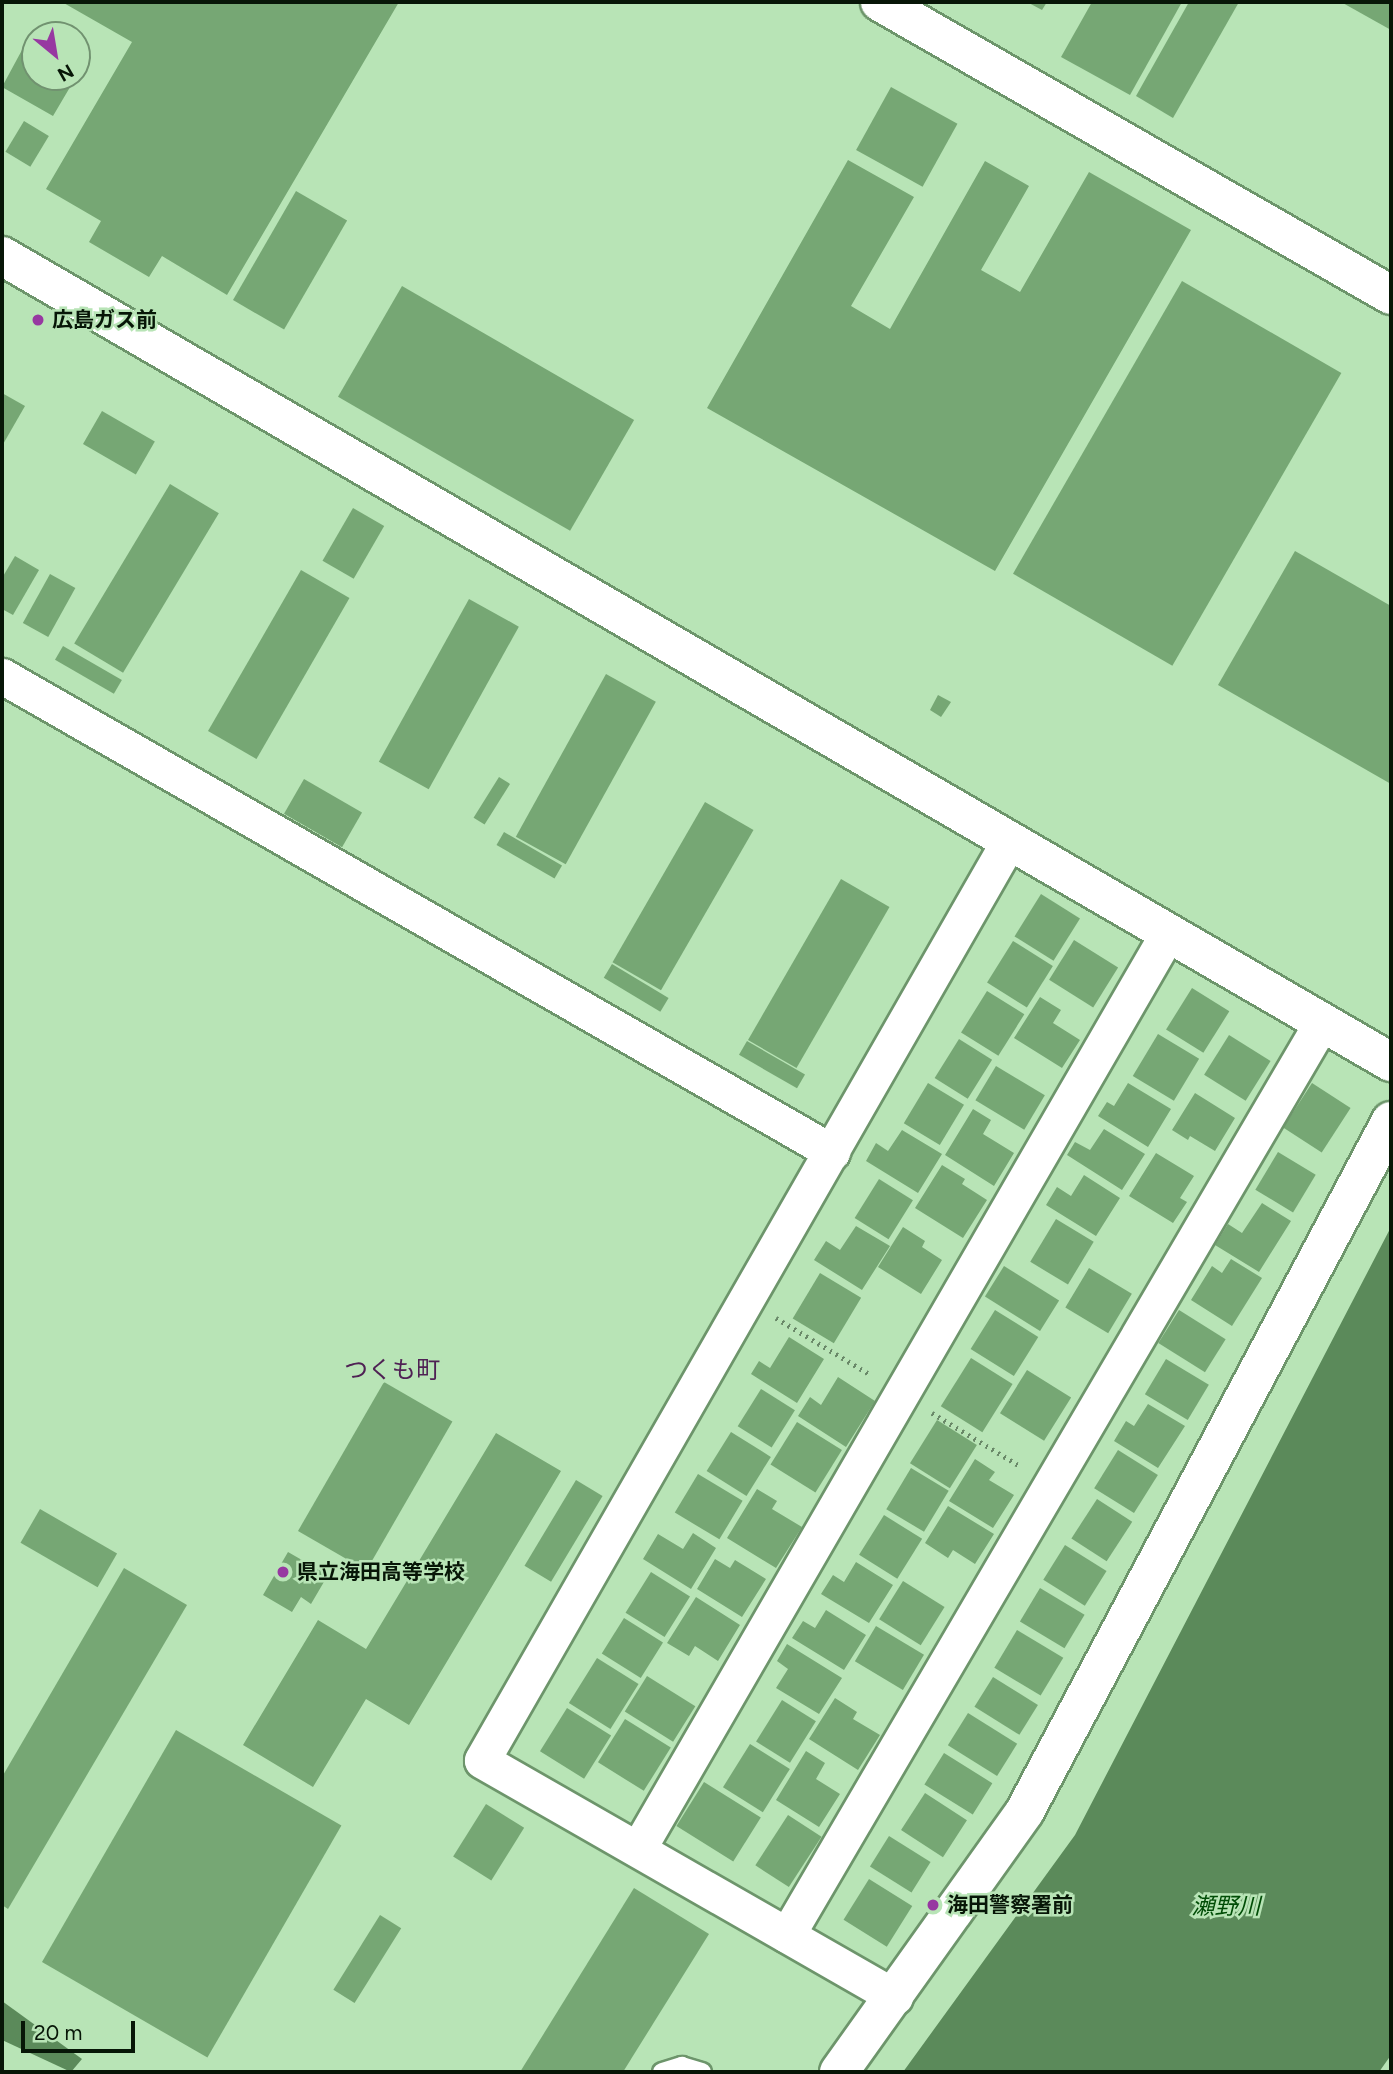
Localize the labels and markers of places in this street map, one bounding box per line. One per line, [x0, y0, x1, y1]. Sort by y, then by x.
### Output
place label: 広島ガス前 [52, 307, 157, 333]
marker: 広島ガス前 [30, 312, 46, 328]
place label: 県立海田高等学校 [297, 1559, 465, 1585]
marker: 県立海田高等学校 [275, 1564, 291, 1580]
place label: 海田警察署前 [947, 1892, 1073, 1918]
marker: 海田警察署前 [925, 1897, 941, 1913]

